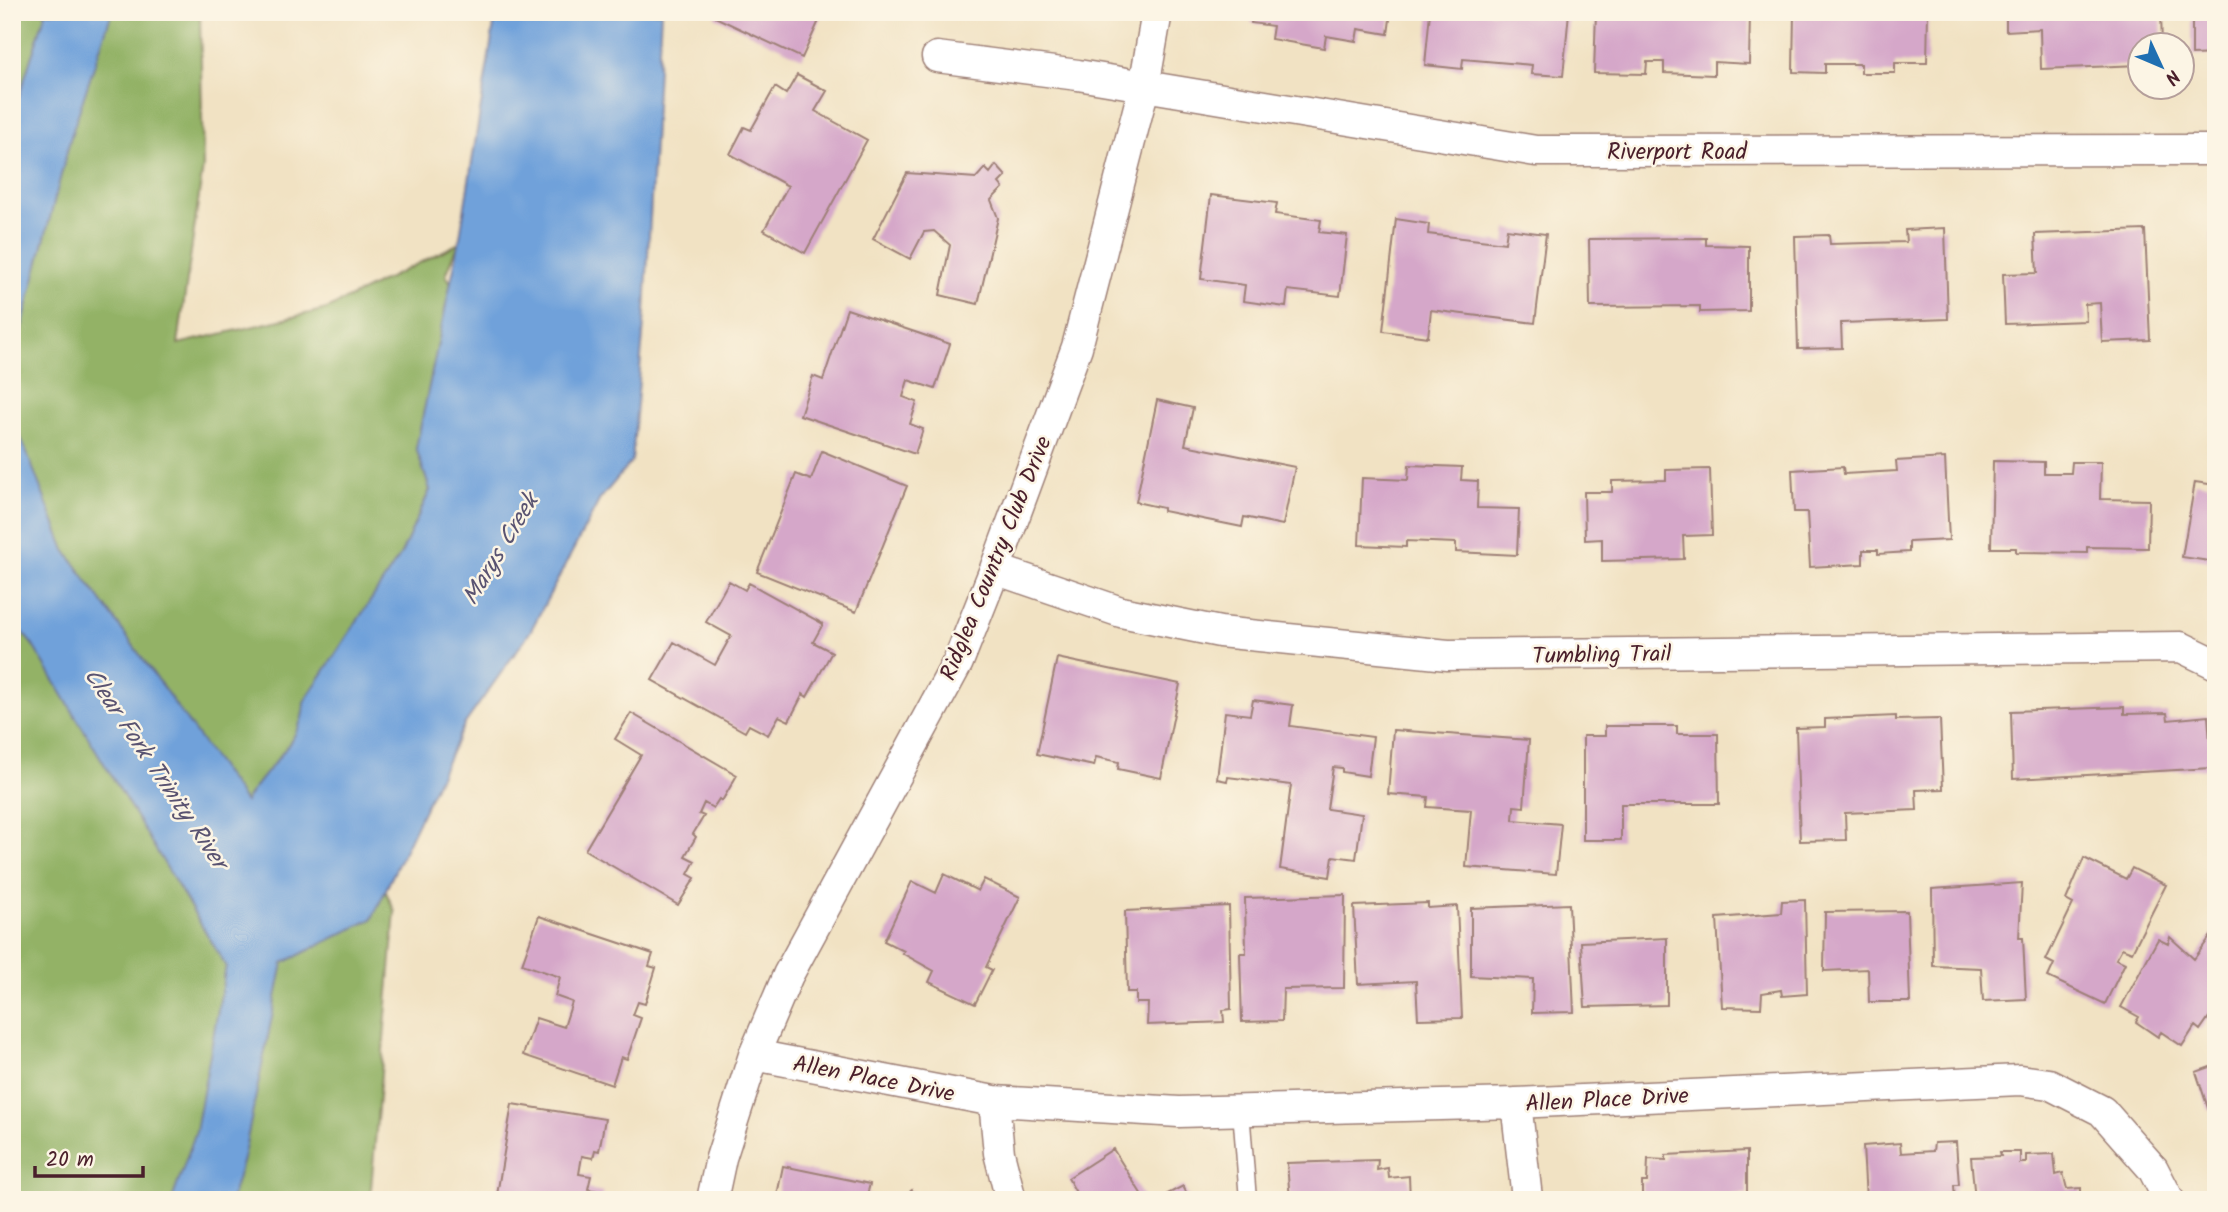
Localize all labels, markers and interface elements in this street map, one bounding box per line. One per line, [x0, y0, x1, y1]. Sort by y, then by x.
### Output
north arrow [2126, 32, 2196, 102]
text: N [2157, 62, 2187, 91]
street label: Riverport Road [1607, 135, 1747, 171]
street label: Ridglea Country Club Drive [931, 431, 1062, 687]
water label: Marys Creek [453, 483, 552, 613]
street label: Tumbling Trail [1532, 637, 1672, 675]
water label: Clear Fork Trinity River [73, 660, 240, 882]
street label: Allen Place Drive [790, 1047, 957, 1113]
street label: Allen Place Drive [1524, 1079, 1690, 1123]
scale bar [35, 1135, 144, 1179]
text: 20 m [46, 1144, 94, 1177]

